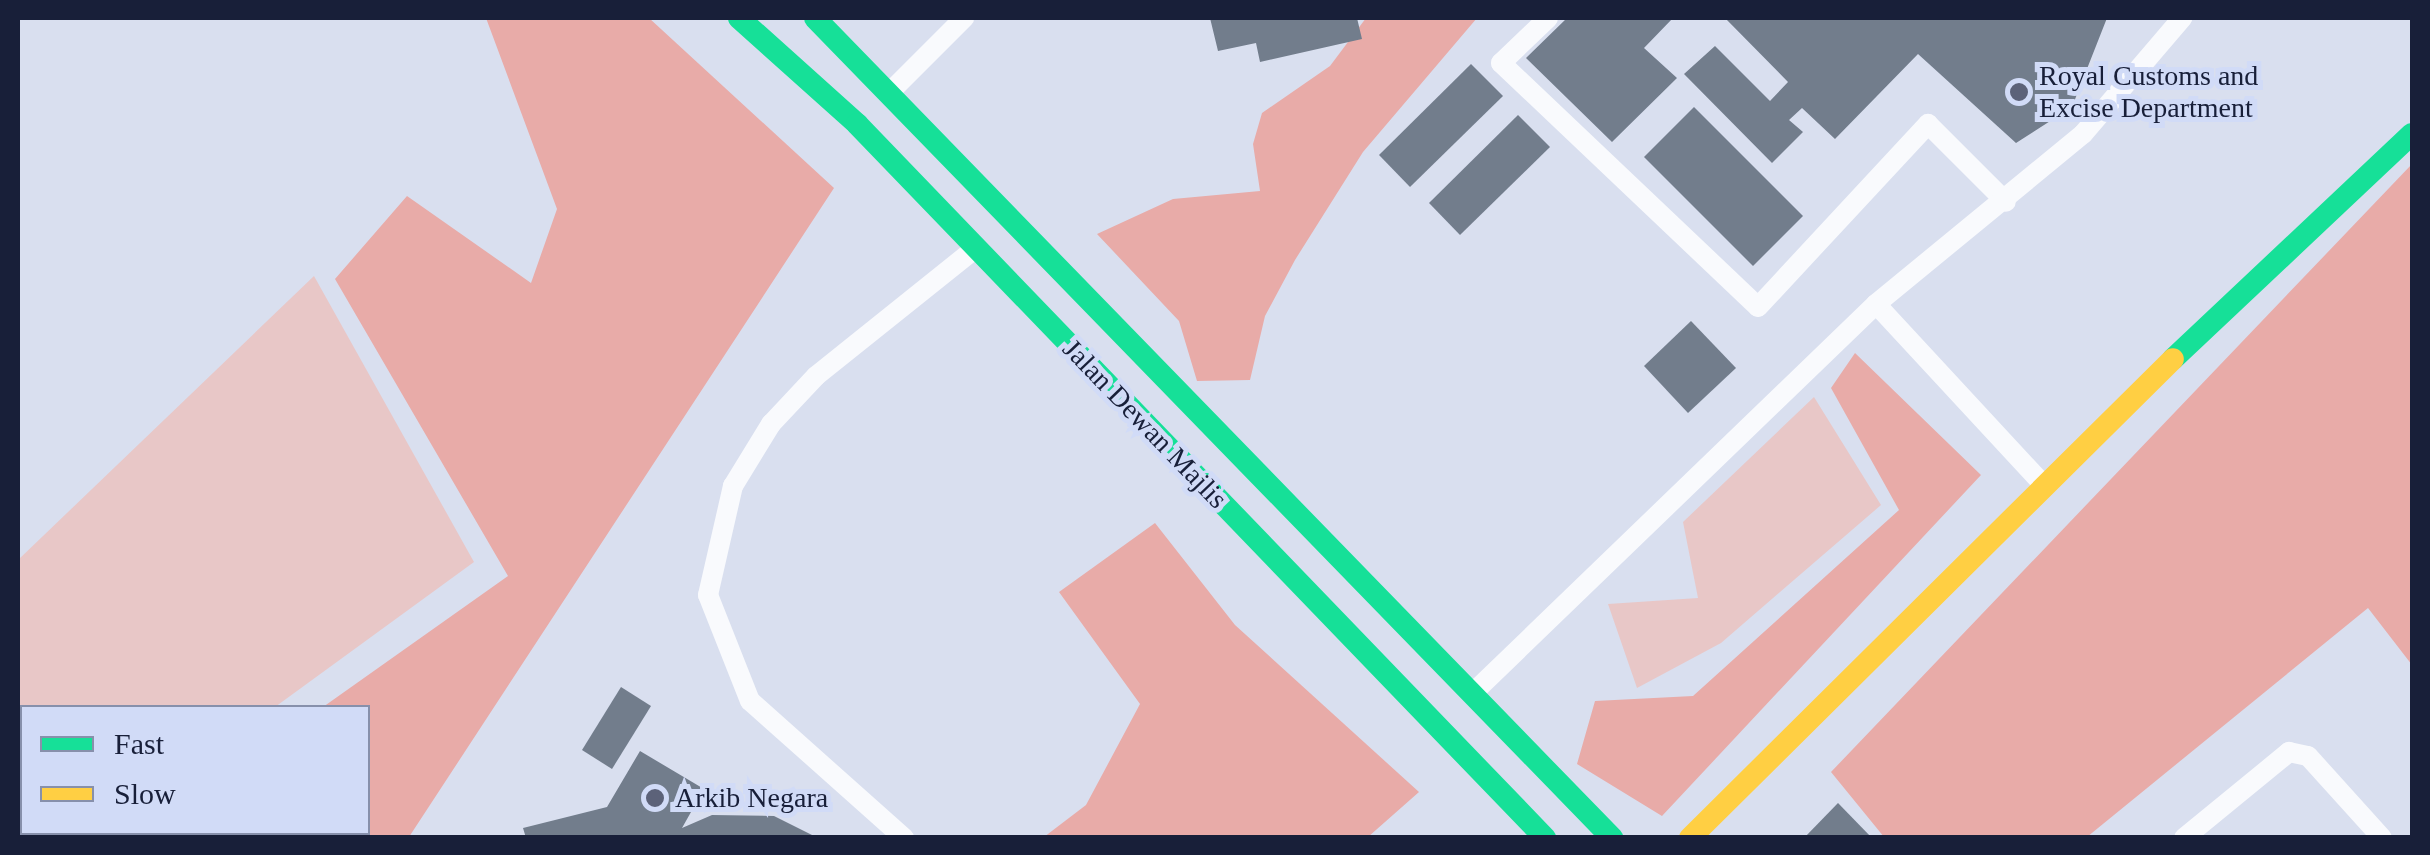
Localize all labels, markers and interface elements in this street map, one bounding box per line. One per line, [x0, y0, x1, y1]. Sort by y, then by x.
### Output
place label: Royal Customs and Excise Department [2039, 59, 2258, 125]
marker: Royal Customs and Excise Department [2008, 81, 2030, 103]
street label: Jalan Dewan Majlis [1056, 332, 1234, 516]
legend [20, 705, 370, 835]
text: Fast [114, 727, 164, 760]
text: Slow [114, 777, 176, 810]
place label: Arkib Negara [675, 781, 828, 815]
marker: Arkib Negara [644, 787, 666, 809]

